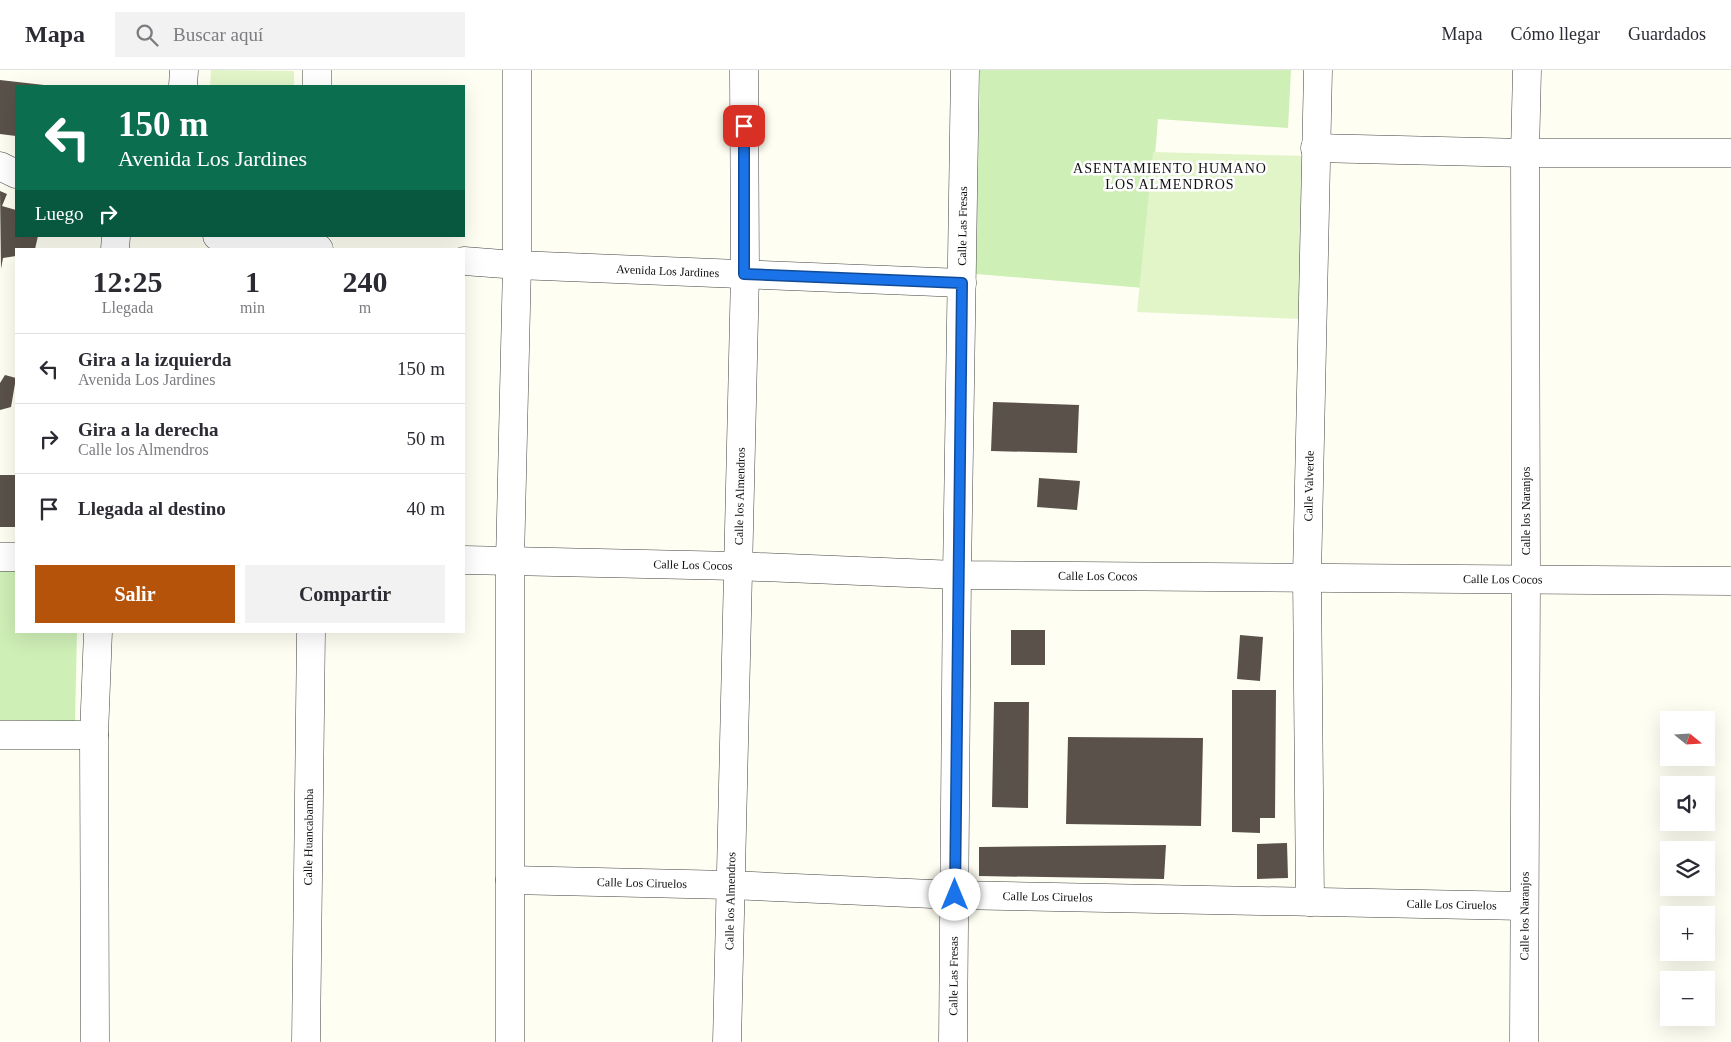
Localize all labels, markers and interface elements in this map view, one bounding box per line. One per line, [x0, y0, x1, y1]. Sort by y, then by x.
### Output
search box [115, 12, 465, 57]
text: Mapa [25, 21, 85, 47]
icon: search [133, 21, 161, 49]
text: Buscar aquí [173, 24, 263, 45]
text: Mapa [1442, 24, 1483, 44]
text: Cómo llegar [1511, 24, 1600, 44]
text: Guardados [1628, 24, 1706, 44]
icon: left [35, 105, 100, 170]
text: 150 m [118, 105, 208, 144]
pin [723, 105, 765, 147]
icon: arrive [730, 112, 758, 140]
text: Avenida Los Jardines [118, 146, 307, 171]
district label: ASENTAMIENTO HUMANO LOS ALMENDROS [1073, 161, 1267, 192]
street label: Calle Las Fresas [955, 186, 970, 266]
icon: right [94, 200, 122, 228]
text: Luego [35, 203, 84, 224]
street label: Avenida Los Jardines [616, 262, 720, 280]
text: 12:25 [93, 265, 163, 298]
text: 1 [245, 265, 260, 298]
text: 240 [342, 265, 387, 298]
text: Llegada [102, 299, 153, 316]
text: min [240, 299, 265, 316]
text: m [359, 299, 371, 316]
text: Gira a la izquierda [78, 349, 232, 370]
icon: left [35, 355, 63, 383]
text: 150 m [397, 358, 445, 379]
text: Avenida Los Jardines [78, 371, 215, 388]
text: Gira a la derecha [78, 419, 219, 440]
icon: right [35, 425, 63, 453]
text: 50 m [406, 428, 445, 449]
text: Calle los Almendros [78, 441, 209, 458]
street label: Calle los Almendros [732, 447, 748, 545]
street label: Calle Valverde [1301, 450, 1317, 522]
street label: Calle los Naranjos [1519, 466, 1533, 555]
icon: arrive [35, 495, 63, 523]
text: Llegada al destino [78, 498, 226, 519]
text: 40 m [406, 498, 445, 519]
street label: Calle Los Cocos [653, 557, 733, 573]
button: Salir [35, 565, 235, 623]
button: Compartir [245, 565, 445, 623]
street label: Calle Los Cocos [1058, 569, 1138, 583]
street label: Calle Los Cocos [1463, 572, 1543, 587]
north arrow [1660, 711, 1715, 766]
map controls [1660, 711, 1715, 1026]
button: sound [1660, 776, 1715, 831]
street label: Calle Huancabamba [301, 788, 316, 886]
button: layers [1660, 841, 1715, 896]
street label: Calle los Almendros [722, 852, 738, 950]
position arrow [928, 868, 980, 920]
street label: Calle los Naranjos [1517, 871, 1532, 960]
street label: Calle Los Ciruelos [597, 875, 687, 891]
street label: Calle Los Ciruelos [1003, 889, 1093, 905]
street label: Calle Los Ciruelos [1406, 897, 1497, 912]
button: + [1660, 906, 1715, 961]
street label: Calle Las Fresas [946, 936, 961, 1016]
button: − [1660, 971, 1715, 1026]

